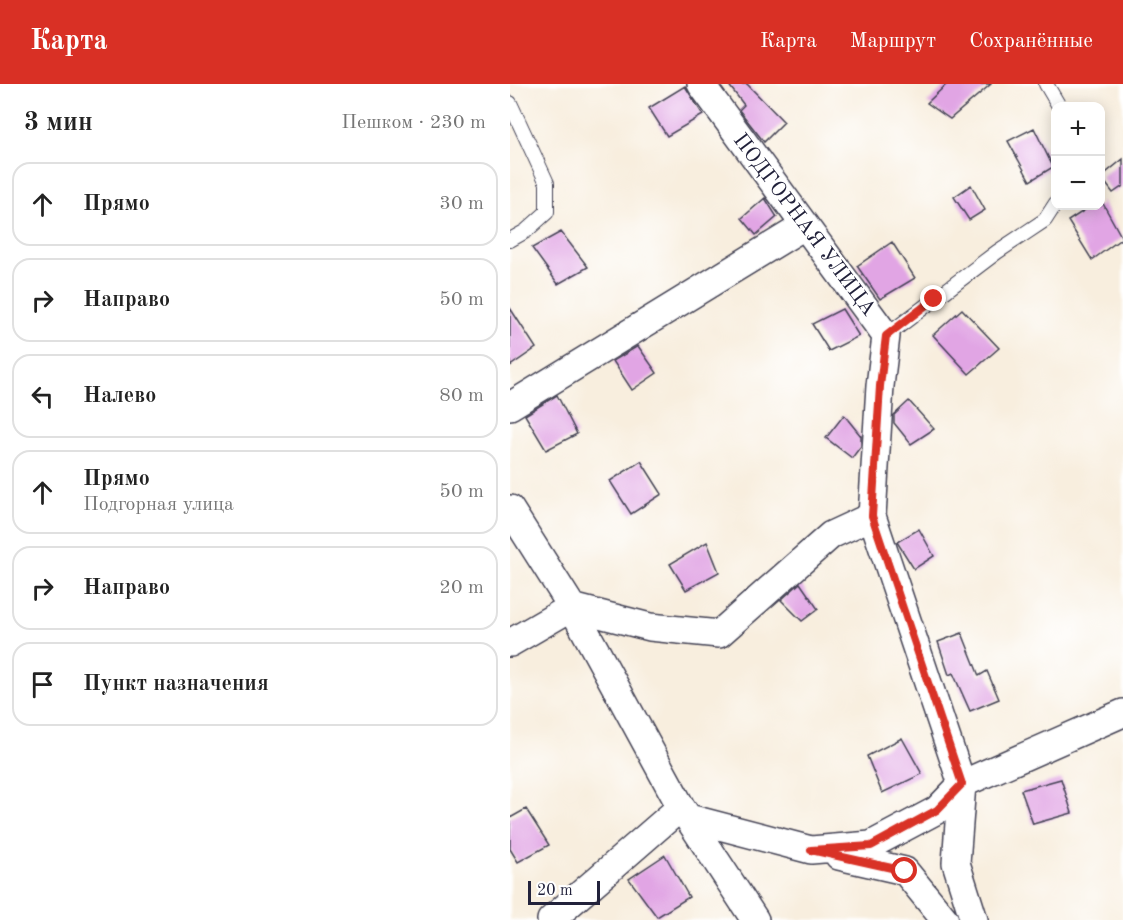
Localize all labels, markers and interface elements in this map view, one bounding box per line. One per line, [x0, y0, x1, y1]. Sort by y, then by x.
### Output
text: Карта [30, 28, 108, 56]
text: Карта [760, 31, 817, 52]
text: Маршрут [850, 31, 936, 52]
text: Сохранённые [969, 31, 1093, 52]
map controls [1051, 102, 1105, 210]
button: + [1051, 102, 1105, 156]
text: 3 мин [24, 110, 93, 136]
text: Пешком · 230 m [341, 113, 486, 133]
street label: ПОДГОРНАЯ УЛИЦА [729, 130, 879, 320]
button: − [1051, 156, 1105, 210]
icon: ahead [26, 188, 59, 221]
text: Прямо [83, 193, 150, 215]
text: 30 m [439, 194, 484, 214]
icon: right [26, 284, 59, 317]
route end [920, 285, 946, 311]
text: Направо [83, 289, 170, 311]
text: 50 m [439, 290, 484, 310]
icon: left [26, 380, 59, 413]
text: Налево [83, 385, 156, 407]
text: 80 m [439, 386, 484, 406]
text: Прямо [83, 468, 150, 490]
icon: ahead [26, 476, 59, 509]
text: 50 m [439, 482, 484, 502]
text: Подгорная улица [83, 495, 234, 515]
icon: right [26, 572, 59, 605]
text: Направо [83, 577, 170, 599]
text: 20 m [439, 578, 484, 598]
icon: arrive [26, 668, 59, 701]
text: Пункт назначения [83, 673, 269, 695]
route start [891, 857, 917, 883]
scale bar [528, 878, 600, 906]
text: 20 m [537, 883, 573, 899]

